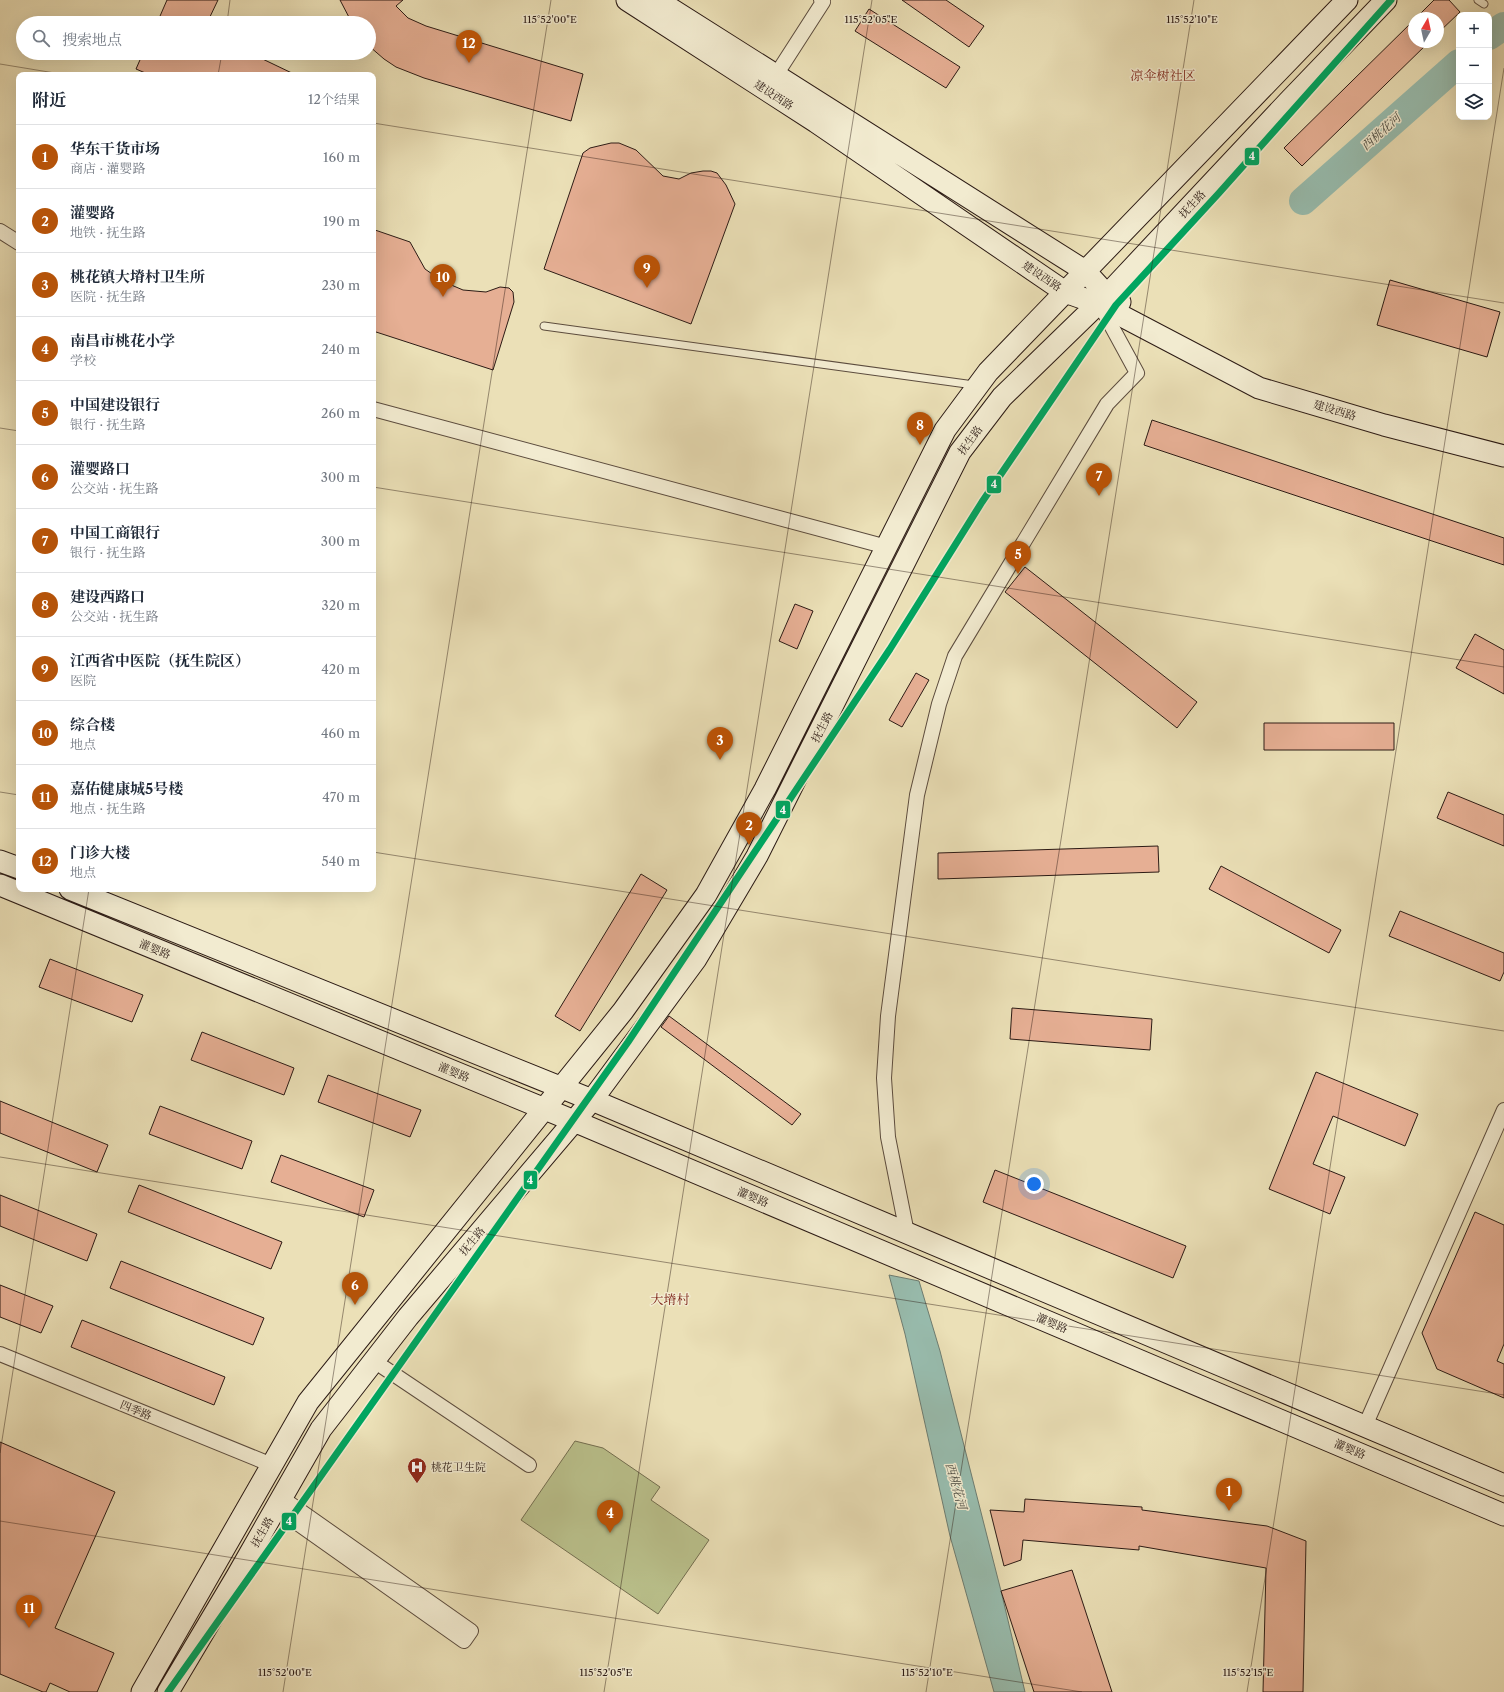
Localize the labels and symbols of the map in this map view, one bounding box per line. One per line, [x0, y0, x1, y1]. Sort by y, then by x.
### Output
north arrow [1408, 12, 1444, 48]
text: 115°52'00"E [523, 13, 577, 26]
text: 115°52'05"E [845, 13, 898, 26]
text: 115°52'10"E [1166, 13, 1218, 26]
pin: 12 [456, 30, 482, 63]
district label: 凉伞树社区 [1130, 67, 1196, 83]
street label: 建设西路 [752, 77, 796, 113]
water label: 西桃花河 [1358, 109, 1405, 153]
line badge: 4 [1244, 147, 1260, 166]
text: 4 [1249, 149, 1256, 163]
street label: 抚生路 [1176, 187, 1208, 221]
pin: 9 [634, 255, 660, 288]
street label: 建设西路 [1020, 258, 1064, 294]
pin: 10 [430, 264, 456, 297]
street label: 建设西路 [1312, 397, 1358, 423]
pin: 8 [907, 412, 933, 445]
street label: 抚生路 [955, 423, 985, 457]
pin: 7 [1086, 463, 1112, 496]
line badge: 4 [986, 475, 1002, 494]
text: 4 [991, 477, 998, 491]
pin: 5 [1005, 541, 1031, 574]
street label: 抚生路 [808, 709, 836, 745]
pin: 3 [707, 727, 733, 760]
line badge: 4 [775, 800, 791, 819]
text: 4 [780, 803, 787, 817]
pin: 2 [736, 812, 762, 845]
street label: 灌婴路 [137, 936, 173, 962]
street label: 灌婴路 [436, 1059, 472, 1085]
line badge: 4 [523, 1170, 538, 1190]
text: 4 [527, 1173, 534, 1187]
your location [1024, 1174, 1044, 1194]
street label: 灌婴路 [735, 1184, 771, 1210]
street label: 抚生路 [456, 1224, 488, 1258]
pin: 6 [342, 1272, 368, 1305]
district label: 大塉村 [650, 1291, 690, 1307]
street label: 灌婴路 [1034, 1310, 1070, 1336]
street label: 四季路 [118, 1397, 154, 1423]
street label: 灌婴路 [1332, 1436, 1368, 1462]
hospital icon: 桃花卫生院 [406, 1456, 428, 1484]
place label: 桃花卫生院 [431, 1460, 486, 1474]
water label: 西桃花河 [943, 1461, 971, 1513]
pin: 1 [1216, 1478, 1242, 1511]
pin: 4 [597, 1500, 623, 1533]
line badge: 4 [281, 1512, 297, 1531]
street label: 抚生路 [248, 1514, 276, 1550]
text: 4 [286, 1514, 293, 1528]
pin: 11 [16, 1595, 42, 1628]
text: 115°52'00"E [258, 1666, 312, 1679]
text: 115°52'05"E [580, 1666, 633, 1679]
text: 115°52'10"E [901, 1666, 953, 1679]
text: 115°52'15"E [1223, 1666, 1273, 1679]

